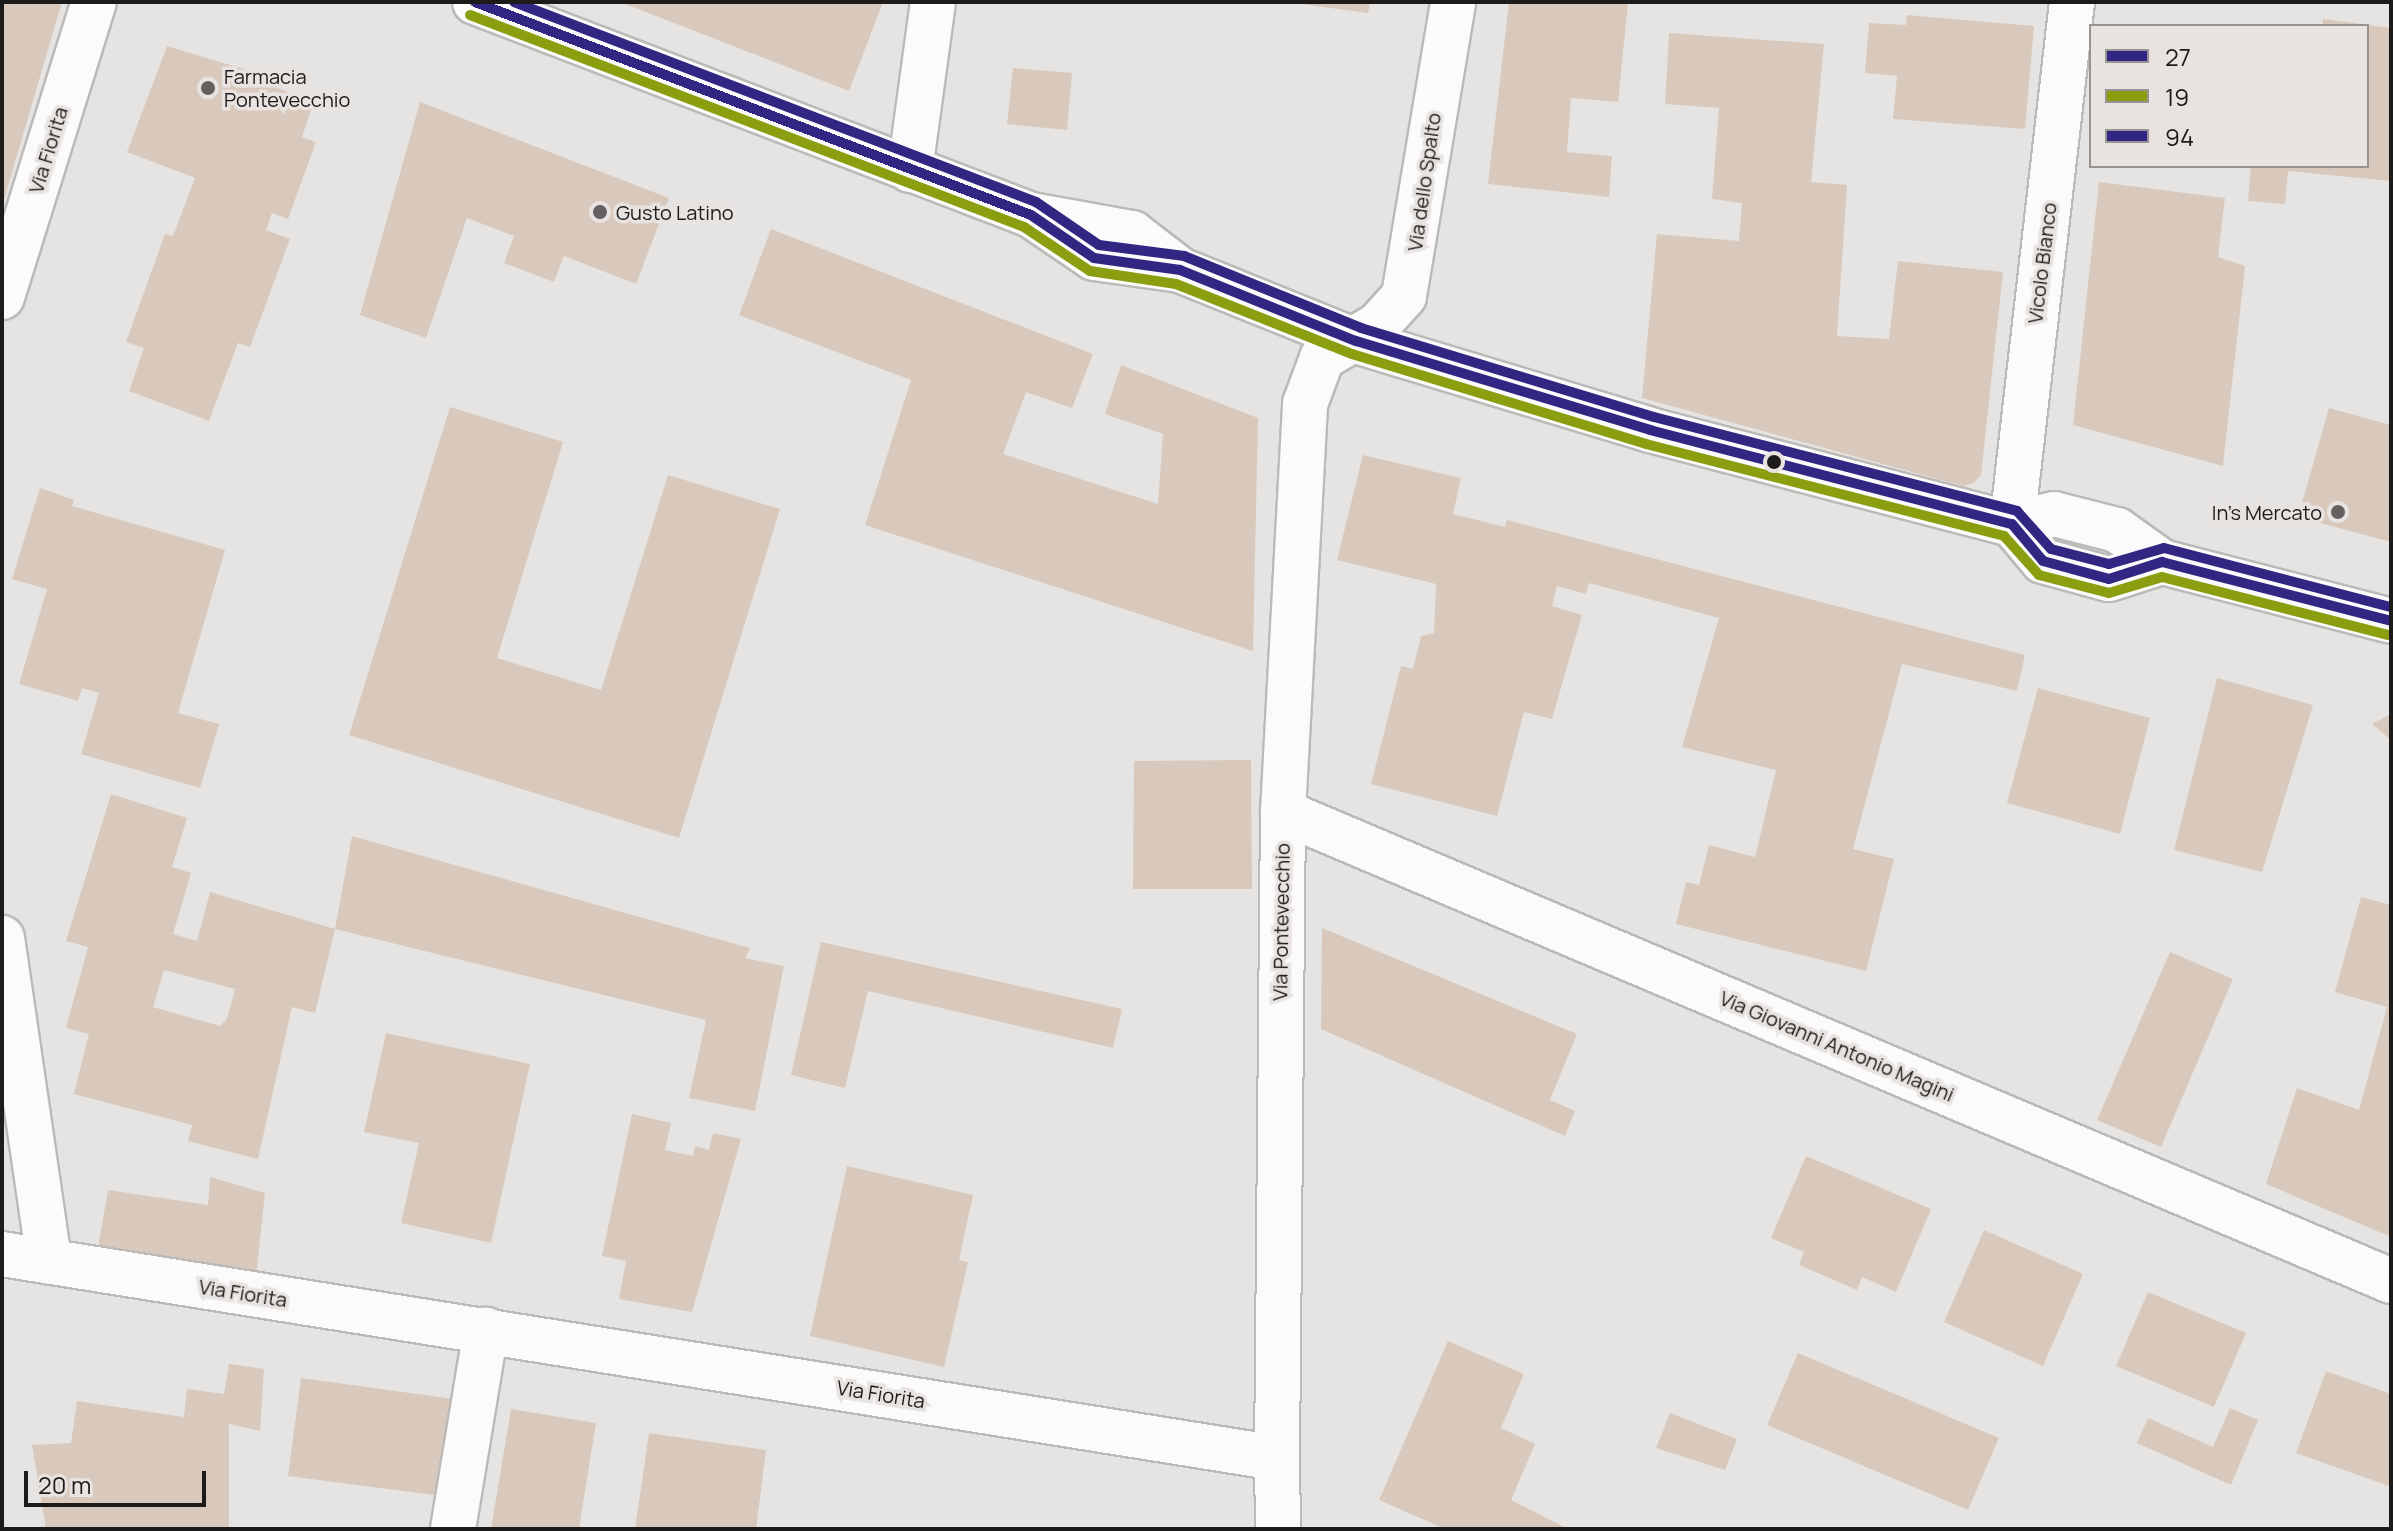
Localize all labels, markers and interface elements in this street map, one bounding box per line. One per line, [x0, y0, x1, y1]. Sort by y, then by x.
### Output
legend [2089, 24, 2369, 168]
text: 27 [2165, 40, 2191, 73]
place label: Farmacia Pontevecchio [224, 64, 350, 111]
marker: Farmacia Pontevecchio [199, 79, 217, 97]
text: 19 [2165, 80, 2189, 113]
street label: Via Fiorita [24, 104, 72, 196]
street label: Via dello Spalto [1402, 111, 1446, 253]
text: 94 [2165, 120, 2194, 153]
place label: Gusto Latino [616, 200, 734, 224]
street label: Vicolo Bianco [2023, 201, 2061, 325]
marker: Gusto Latino [591, 203, 609, 221]
unlabelled marker [1766, 454, 1782, 470]
place label: In's Mercato [2212, 500, 2322, 524]
marker: In's Mercato [2329, 503, 2347, 521]
street label: Via Pontevecchio [1268, 843, 1294, 1001]
street label: Via Giovanni Antonio Magini [1716, 986, 1958, 1106]
street label: Via Fiorita [197, 1274, 289, 1312]
street label: Via Fiorita [835, 1375, 927, 1413]
scale bar [28, 1455, 210, 1505]
text: 20 m [38, 1468, 91, 1501]

